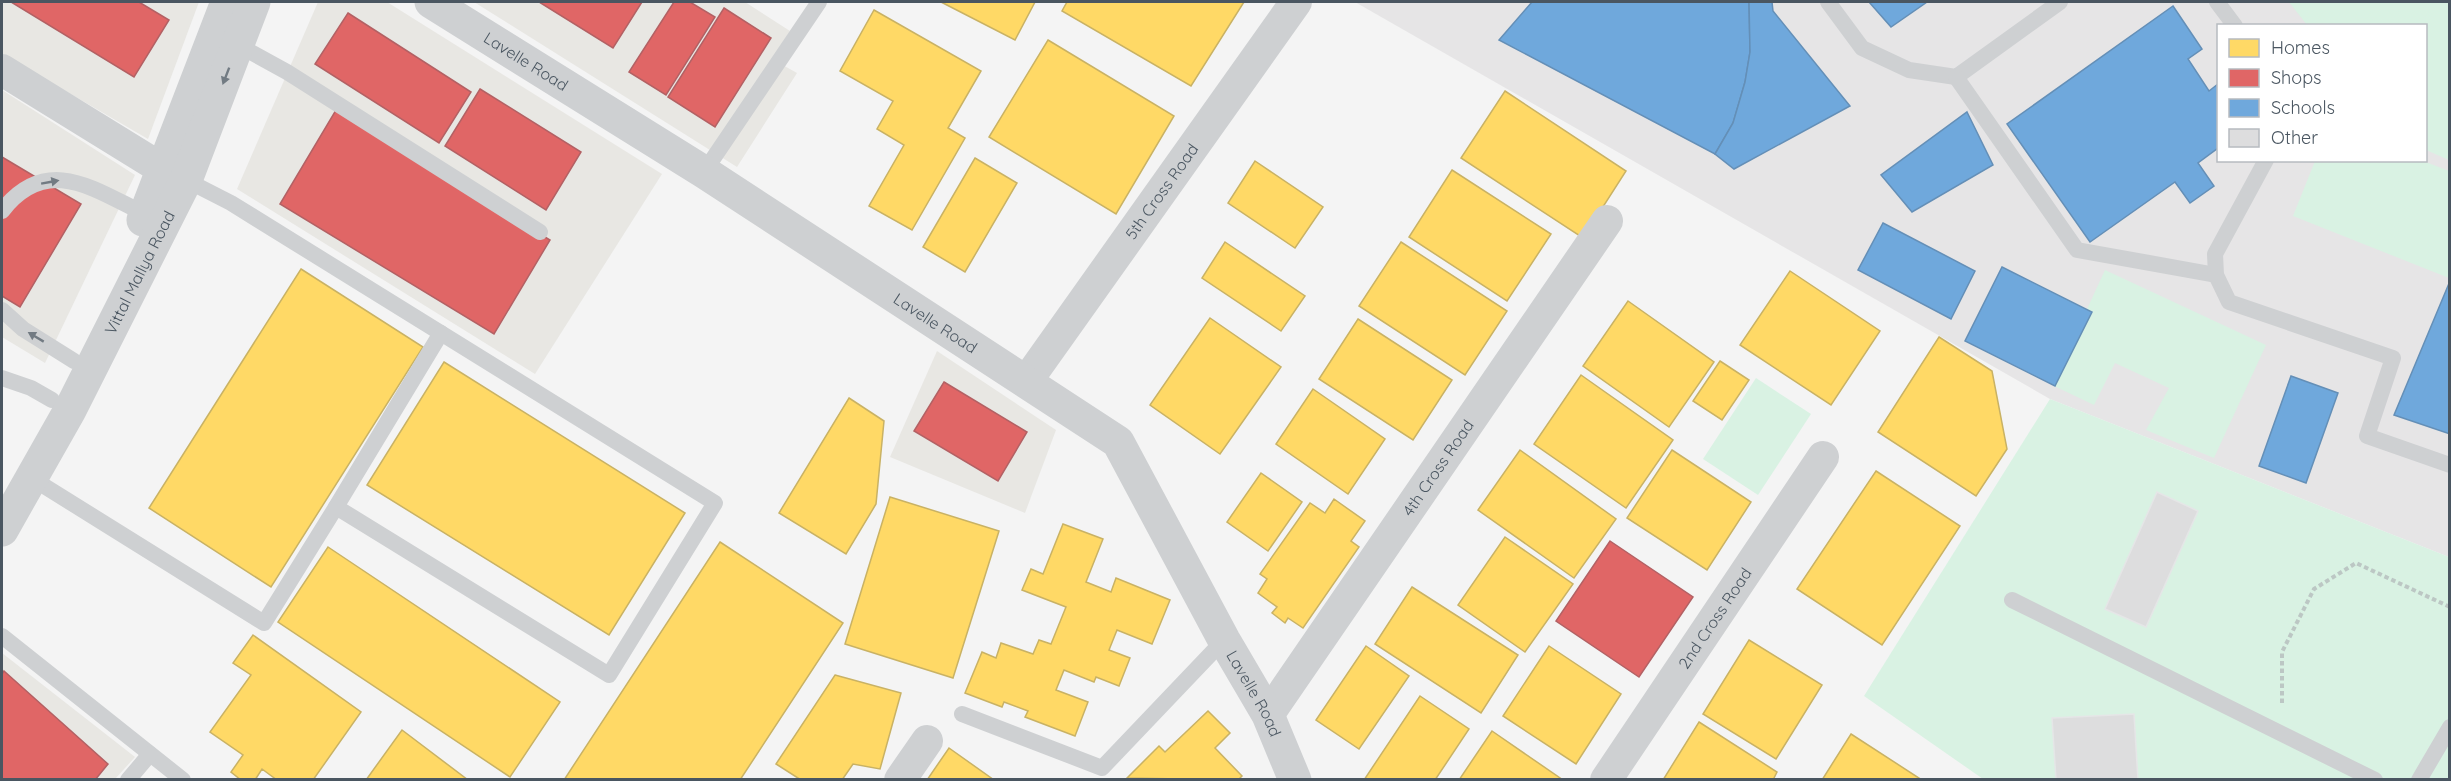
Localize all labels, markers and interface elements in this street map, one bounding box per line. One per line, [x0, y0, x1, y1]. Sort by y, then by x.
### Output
legend [2217, 24, 2427, 162]
street label: Lavelle Road [480, 27, 572, 95]
text: Homes [2271, 36, 2330, 59]
text: Shops [2271, 66, 2322, 89]
one-way arrow [221, 67, 230, 85]
text: Schools [2271, 96, 2335, 119]
text: Other [2271, 126, 2318, 149]
street label: 5th Cross Road [1121, 140, 1202, 243]
one-way arrow [41, 177, 60, 186]
street label: Vittal Mallya Road [100, 207, 179, 338]
street label: Lavelle Road [890, 288, 981, 358]
one-way arrow [28, 332, 44, 343]
street label: 4th Cross Road [1398, 416, 1478, 520]
street label: 2nd Cross Road [1674, 564, 1756, 672]
street label: Lavelle Road [1222, 647, 1286, 740]

